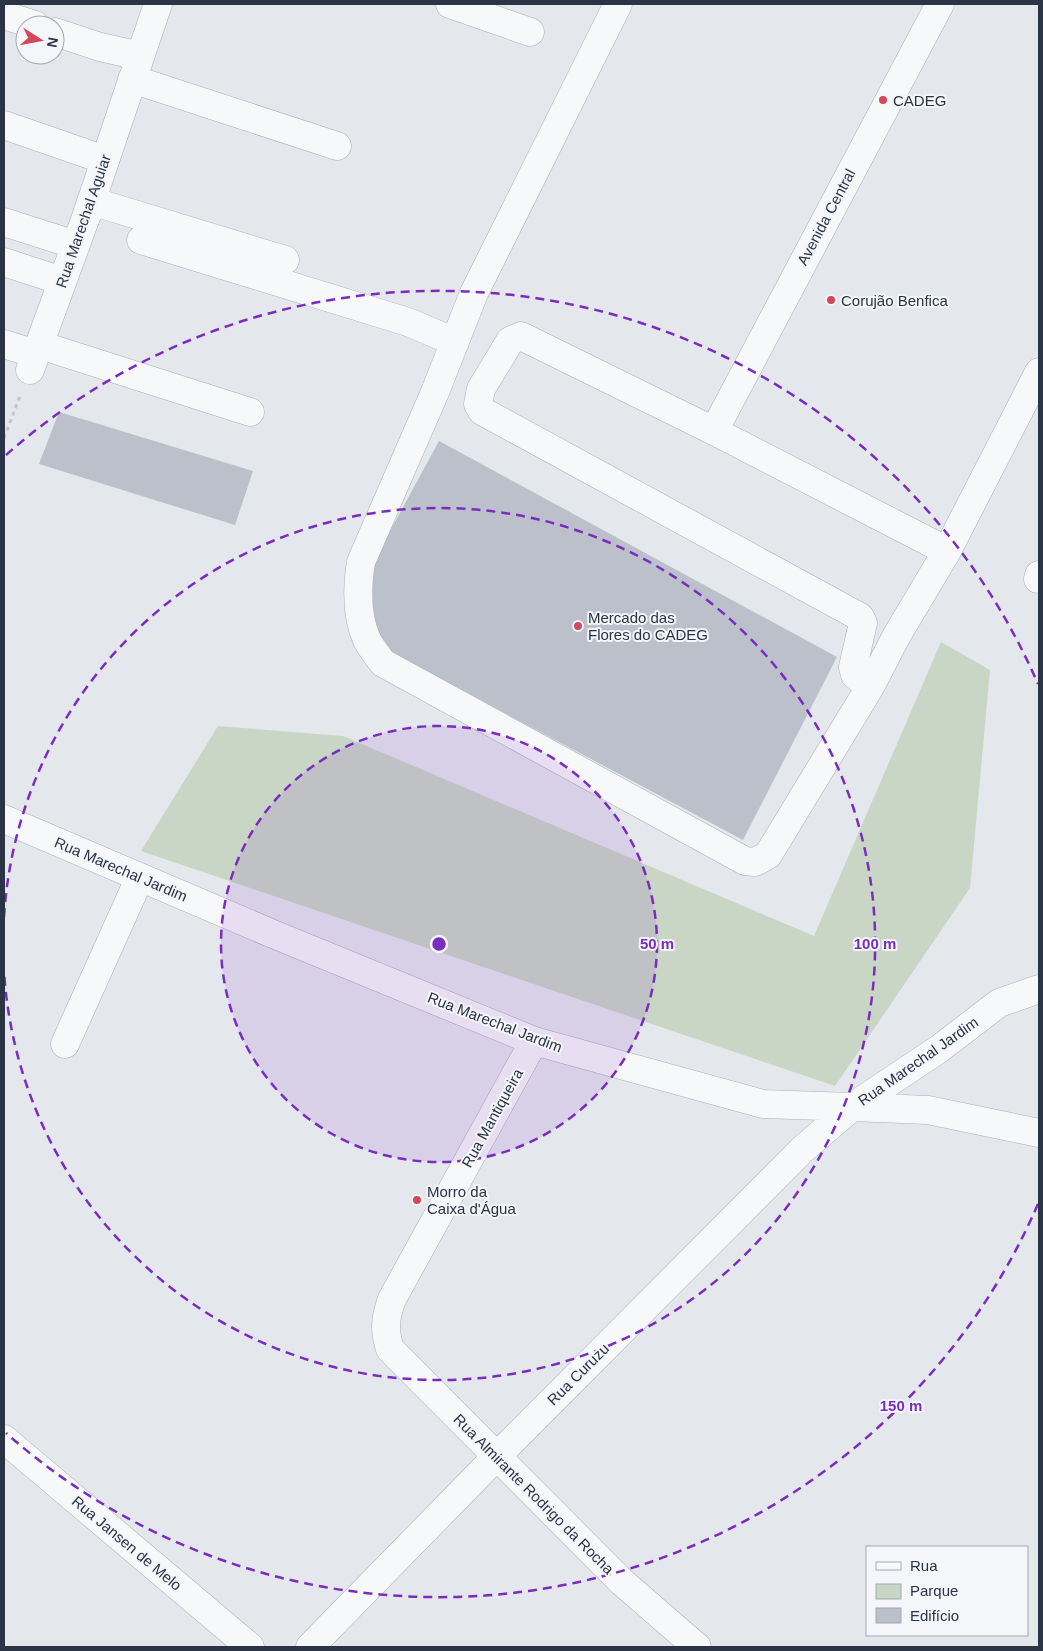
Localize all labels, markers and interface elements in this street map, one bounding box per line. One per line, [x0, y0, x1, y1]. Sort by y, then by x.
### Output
north arrow [15, 15, 65, 65]
text: N [44, 36, 62, 49]
place label: CADEG [893, 92, 946, 109]
marker: CADEG [877, 94, 889, 106]
street label: Rua Marechal Aguiar [52, 152, 114, 290]
street label: Avenida Central [794, 166, 858, 268]
place label: Corujão Benfica [841, 292, 948, 309]
marker: Corujão Benfica [825, 294, 837, 306]
place label: Mercado das Flores do CADEG [588, 609, 708, 643]
marker: Mercado das Flores do CADEG [572, 620, 584, 632]
street label: Rua Marechal Jardim [52, 833, 190, 905]
centre of rings [430, 935, 448, 953]
text: 50 m [640, 935, 674, 952]
text: 100 m [854, 935, 896, 952]
street label: Rua Marechal Jardim [425, 989, 565, 1055]
street label: Rua Marechal Jardim [855, 1013, 981, 1109]
street label: Rua Mantiqueira [458, 1065, 526, 1170]
place label: Morro da Caixa d'Água [427, 1183, 516, 1217]
marker: Morro da Caixa d'Água [411, 1194, 423, 1206]
street label: Rua Curuzu [544, 1340, 612, 1408]
text: 150 m [880, 1397, 922, 1414]
street label: Rua Almirante Rodrigo da Rocha [450, 1410, 618, 1578]
street label: Rua Jansen de Melo [69, 1492, 185, 1594]
legend [866, 1546, 1028, 1636]
text: Rua [910, 1557, 938, 1574]
text: Parque [910, 1582, 958, 1599]
text: Edifício [910, 1607, 959, 1624]

